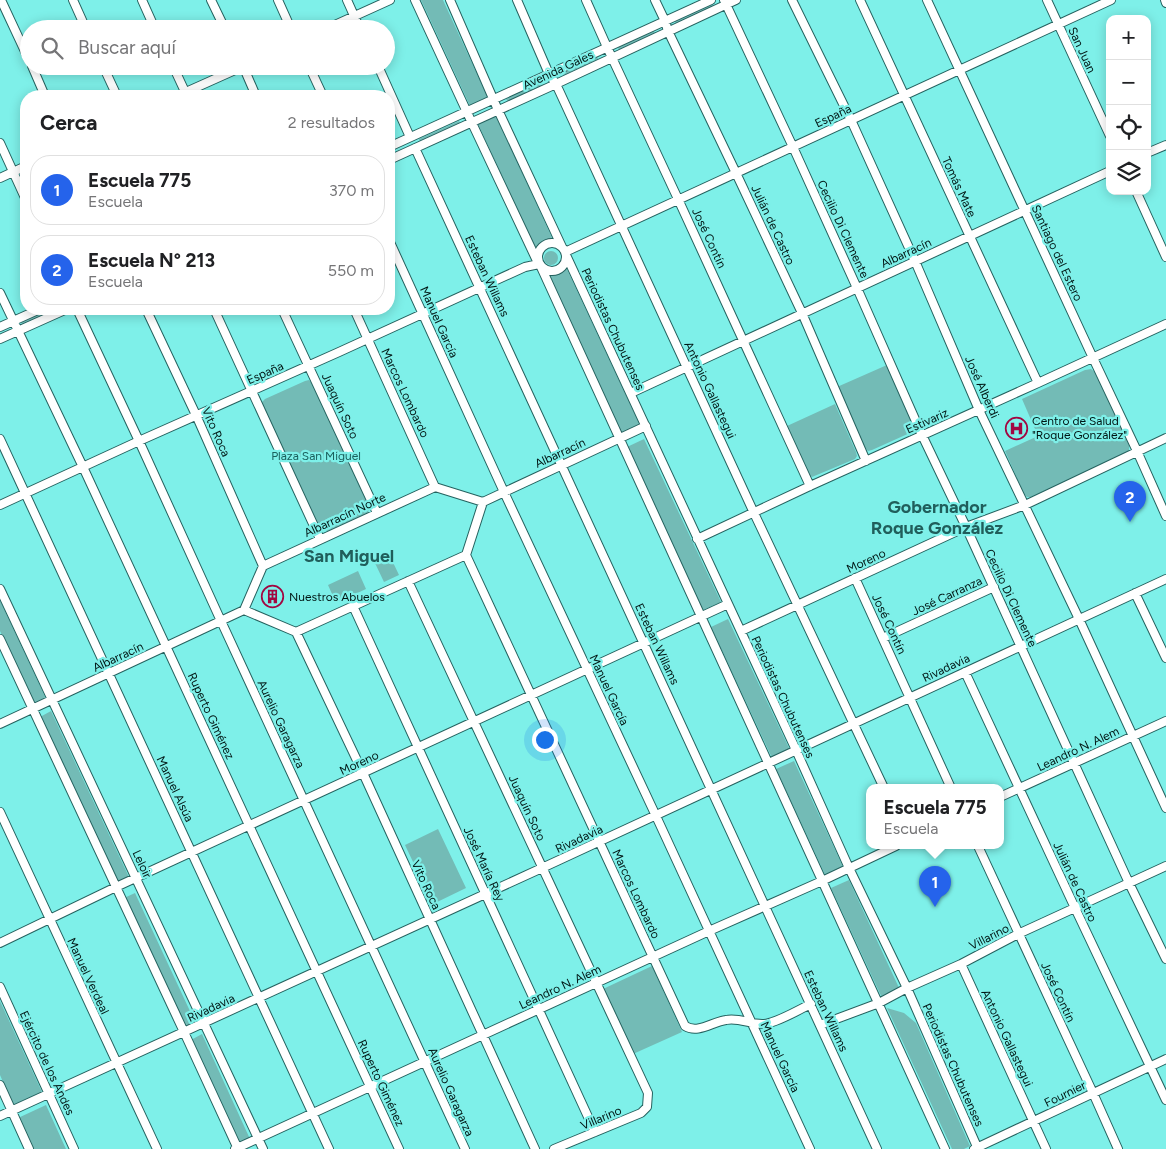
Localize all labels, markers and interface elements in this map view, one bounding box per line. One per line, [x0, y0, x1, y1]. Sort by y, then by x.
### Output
map controls [1106, 15, 1151, 195]
button: + [1106, 15, 1151, 60]
search box [20, 20, 395, 75]
street label: San Juan [1065, 25, 1099, 75]
icon: search [38, 34, 66, 62]
text: Buscar aquí [78, 36, 176, 59]
street label: Avenida Gales [520, 47, 596, 92]
button: − [1106, 60, 1151, 105]
street label: España [812, 101, 854, 131]
button: locate [1106, 105, 1151, 150]
text: Cerca [40, 110, 97, 135]
text: 2 resultados [288, 113, 375, 132]
button: layers [1106, 150, 1151, 195]
street label: Tomás Mate [939, 155, 979, 220]
text: Escuela 775 [88, 169, 191, 192]
street label: Cecilio Di Clemente [814, 178, 872, 280]
text: 1 [54, 181, 60, 200]
text: 370 m [329, 181, 374, 200]
street label: Julián de Castro [748, 183, 798, 267]
text: Escuela [88, 192, 143, 211]
street label: Santiago del Estero [1029, 203, 1085, 303]
street label: José Contín [689, 206, 729, 270]
street label: Esteban Willams [462, 233, 512, 319]
street label: Albarracín [879, 235, 934, 271]
text: Escuela N° 213 [88, 249, 215, 272]
text: 2 [52, 261, 62, 280]
text: 550 m [328, 261, 374, 280]
street label: Periodistas Chubutenses [579, 266, 648, 393]
text: Escuela [88, 272, 143, 291]
street label: Manuel García [417, 284, 461, 360]
street label: Antonio Gallastegui [681, 339, 739, 441]
street label: Marcos Lombardo [378, 346, 432, 440]
street label: José Alberdi [962, 354, 1002, 420]
street label: España [244, 359, 286, 387]
street label: Juaquín Soto [319, 371, 361, 441]
street label: Vito Roca [199, 405, 233, 459]
street label: Estivariz [904, 405, 950, 437]
place label: Centro de Salud "Roque González" [1032, 414, 1127, 442]
hospital icon: Centro de Salud "Roque González" [1004, 416, 1028, 440]
street label: Albarracín [533, 435, 588, 471]
park label: Plaza San Miguel [271, 449, 361, 463]
pin: 2 [1114, 481, 1146, 522]
street label: Albarracín Norte [302, 490, 388, 540]
district label: Gobernador Roque González [871, 496, 1004, 539]
district label: San Miguel [304, 545, 394, 567]
street label: Moreno [844, 546, 888, 576]
street label: Cecilio Di Clemente [982, 547, 1040, 649]
street label: José Carranza [910, 574, 984, 618]
building icon: Nuestros Abuelos [261, 585, 285, 609]
place label: Nuestros Abuelos [289, 590, 385, 604]
street label: José Contín [869, 592, 909, 656]
street label: Esteban Willams [632, 601, 682, 687]
street label: Periodistas Chubutenses [749, 634, 818, 761]
street label: Albarracín [91, 639, 146, 675]
street label: Rivadavia [920, 651, 972, 685]
street label: Manuel García [586, 652, 632, 728]
street label: Ruperto Giménez [185, 670, 237, 762]
street label: Aurelio Garagarza [254, 678, 308, 770]
street label: Leandro N. Alem [1035, 724, 1121, 774]
your location [532, 727, 558, 753]
street label: Moreno [337, 748, 381, 778]
street label: Manuel Alsúa [154, 754, 196, 824]
street label: Juaquín Soto [506, 773, 548, 843]
popup [866, 784, 1004, 849]
text: Escuela 775 [883, 796, 987, 819]
text: Escuela [883, 819, 938, 838]
street label: Rivadavia [553, 822, 605, 856]
street label: José María Rey [461, 824, 508, 904]
street label: Julián de Castro [1050, 840, 1100, 924]
street label: Marcos Lombardo [609, 847, 663, 941]
street label: Leloir [129, 848, 155, 880]
street label: Vito Roca [409, 858, 443, 912]
pin: 1 [919, 866, 951, 907]
street label: Villarino [967, 921, 1011, 953]
street label: Manuel Verdeal [64, 936, 112, 1016]
street label: José Contín [1038, 960, 1078, 1024]
street label: Leandro N. Alem [517, 962, 603, 1012]
street label: Esteban Willams [801, 968, 851, 1054]
street label: Antonio Gallastegui [978, 987, 1036, 1089]
street label: Rivadavia [185, 991, 237, 1025]
street label: Periodistas Chubutenses [920, 1001, 987, 1129]
street label: Ejército de los Andes [17, 1009, 77, 1118]
street label: Manuel García [757, 1019, 803, 1095]
street label: Ruperto Giménez [355, 1037, 407, 1129]
street label: Aurelio Garagarza [425, 1046, 477, 1138]
street label: Fournier [1042, 1078, 1088, 1110]
street label: Villarino [578, 1103, 624, 1133]

